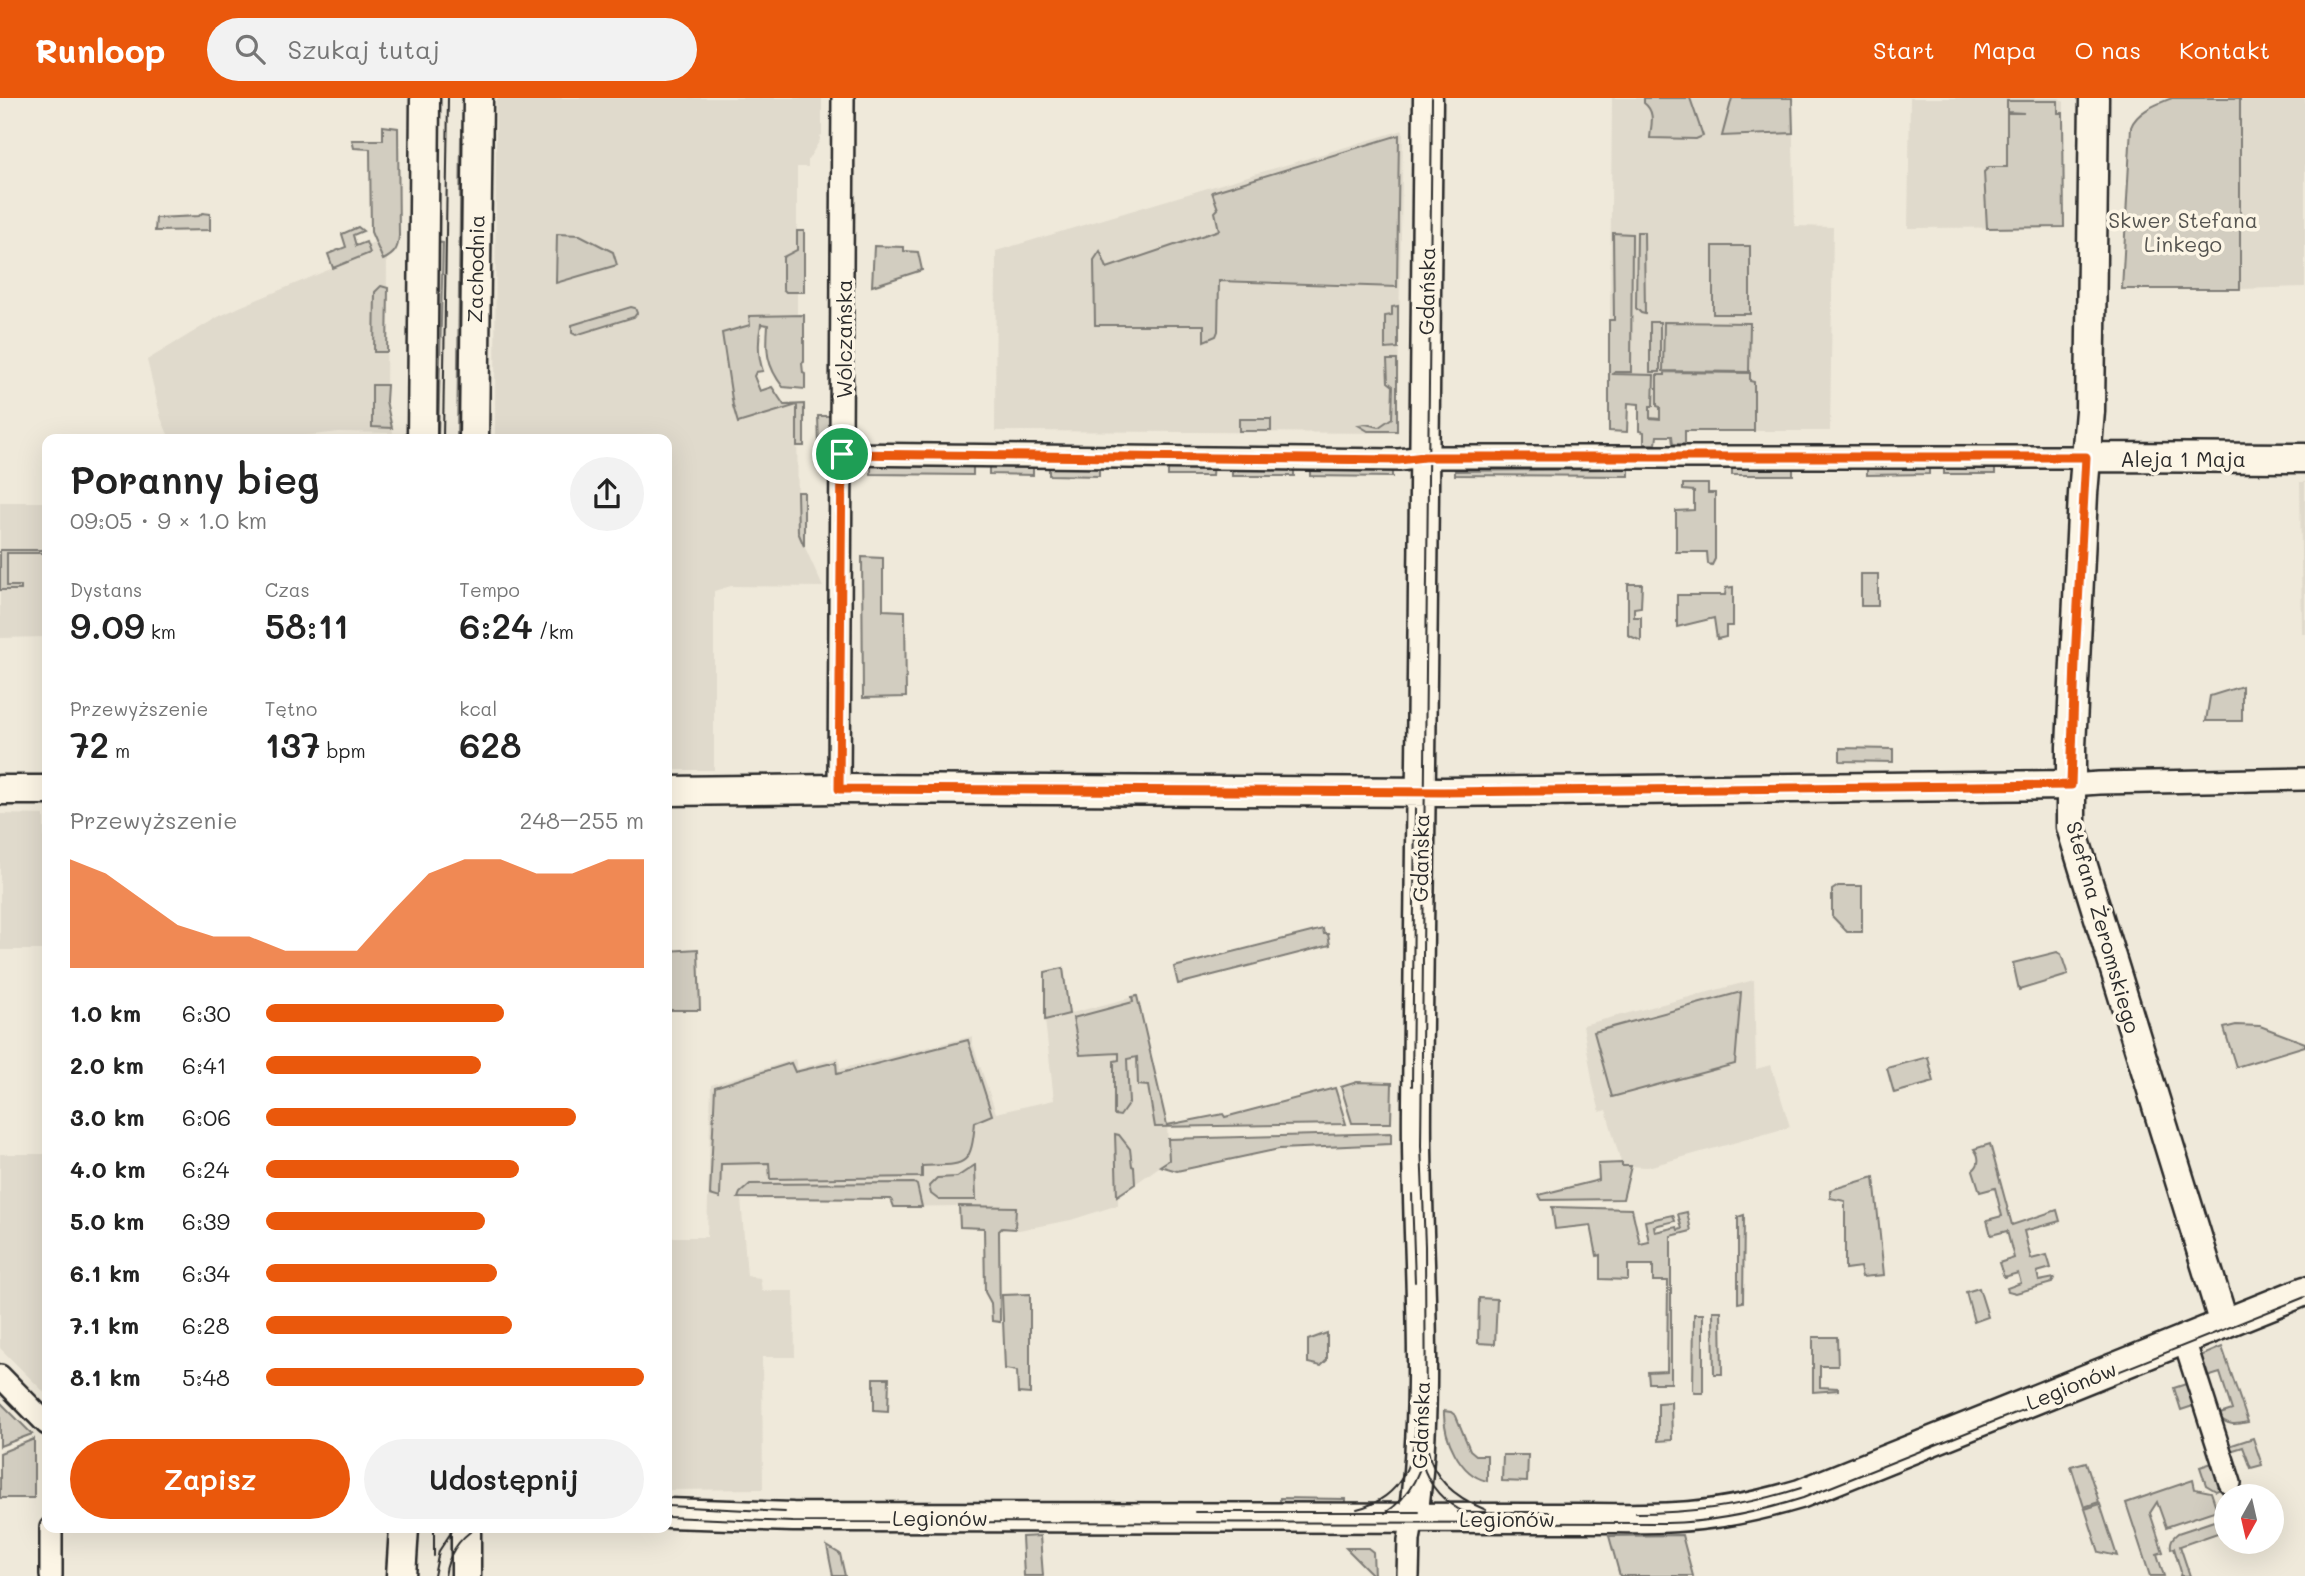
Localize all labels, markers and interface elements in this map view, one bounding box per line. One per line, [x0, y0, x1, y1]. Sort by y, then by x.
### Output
search box [207, 18, 697, 81]
text: Runloop [35, 28, 165, 71]
icon: search [231, 30, 269, 68]
text: Szukaj tutaj [287, 32, 440, 66]
text: Start [1873, 34, 1935, 65]
text: Mapa [1973, 34, 2036, 65]
text: O nas [2074, 34, 2141, 65]
text: Kontakt [2179, 34, 2270, 65]
park label: Skwer Stefana Linkego [2108, 206, 2258, 257]
street label: Zachodnia [461, 215, 489, 323]
street label: Gdańska [1412, 247, 1440, 335]
street label: Wólczańska [830, 279, 857, 399]
pin [812, 424, 872, 484]
icon: arrive [823, 435, 861, 473]
street label: Aleja 1 Maja [2120, 445, 2246, 472]
text: Poranny bieg [70, 454, 320, 504]
button: share [570, 457, 644, 531]
text: 09:05 · 9 × 1.0 km [70, 505, 267, 535]
text: Dystans [70, 577, 142, 602]
text: Czas [265, 577, 310, 602]
text: Tempo [459, 577, 520, 602]
text: 9.09 [70, 602, 145, 648]
text: 58:11 [265, 602, 349, 648]
text: 6:24 [459, 602, 533, 648]
text: km [145, 619, 176, 644]
text: /km [533, 619, 574, 644]
text: Przewyższenie [70, 696, 208, 721]
text: Tętno [265, 696, 317, 721]
text: kcal [459, 696, 497, 721]
text: 72 [70, 721, 109, 767]
text: 137 [265, 721, 321, 767]
text: 628 [459, 721, 522, 767]
text: m [109, 738, 130, 763]
text: bpm [321, 738, 366, 763]
text: Przewyższenie [70, 805, 238, 835]
text: 248–255 m [520, 805, 644, 835]
street label: Gdańska [1406, 814, 1434, 902]
street label: Stefana Żeromskiego [2061, 818, 2147, 1036]
text: 1.0 km [70, 998, 141, 1028]
text: 6:30 [182, 998, 231, 1028]
text: 2.0 km [70, 1050, 144, 1080]
text: 6:41 [182, 1050, 227, 1080]
text: 3.0 km [70, 1102, 145, 1132]
text: 6:06 [182, 1102, 231, 1132]
text: 4.0 km [70, 1154, 145, 1184]
text: 6:24 [182, 1154, 229, 1184]
text: 5.0 km [70, 1206, 144, 1236]
text: 6:39 [182, 1206, 230, 1236]
text: 6.1 km [70, 1258, 140, 1288]
text: 6:34 [182, 1258, 230, 1288]
text: 7.1 km [70, 1310, 139, 1340]
text: 6:28 [182, 1310, 230, 1340]
street label: Legionów [2022, 1355, 2120, 1415]
text: 8.1 km [70, 1362, 140, 1392]
text: 5:48 [182, 1362, 230, 1392]
street label: Gdańska [1405, 1381, 1435, 1469]
button: Zapisz [70, 1439, 350, 1519]
button: Udostępnij [364, 1439, 644, 1519]
north arrow [2214, 1484, 2284, 1554]
map controls [2214, 1484, 2284, 1554]
street label: Legionów [892, 1504, 988, 1531]
street label: Legionów [1459, 1505, 1555, 1532]

